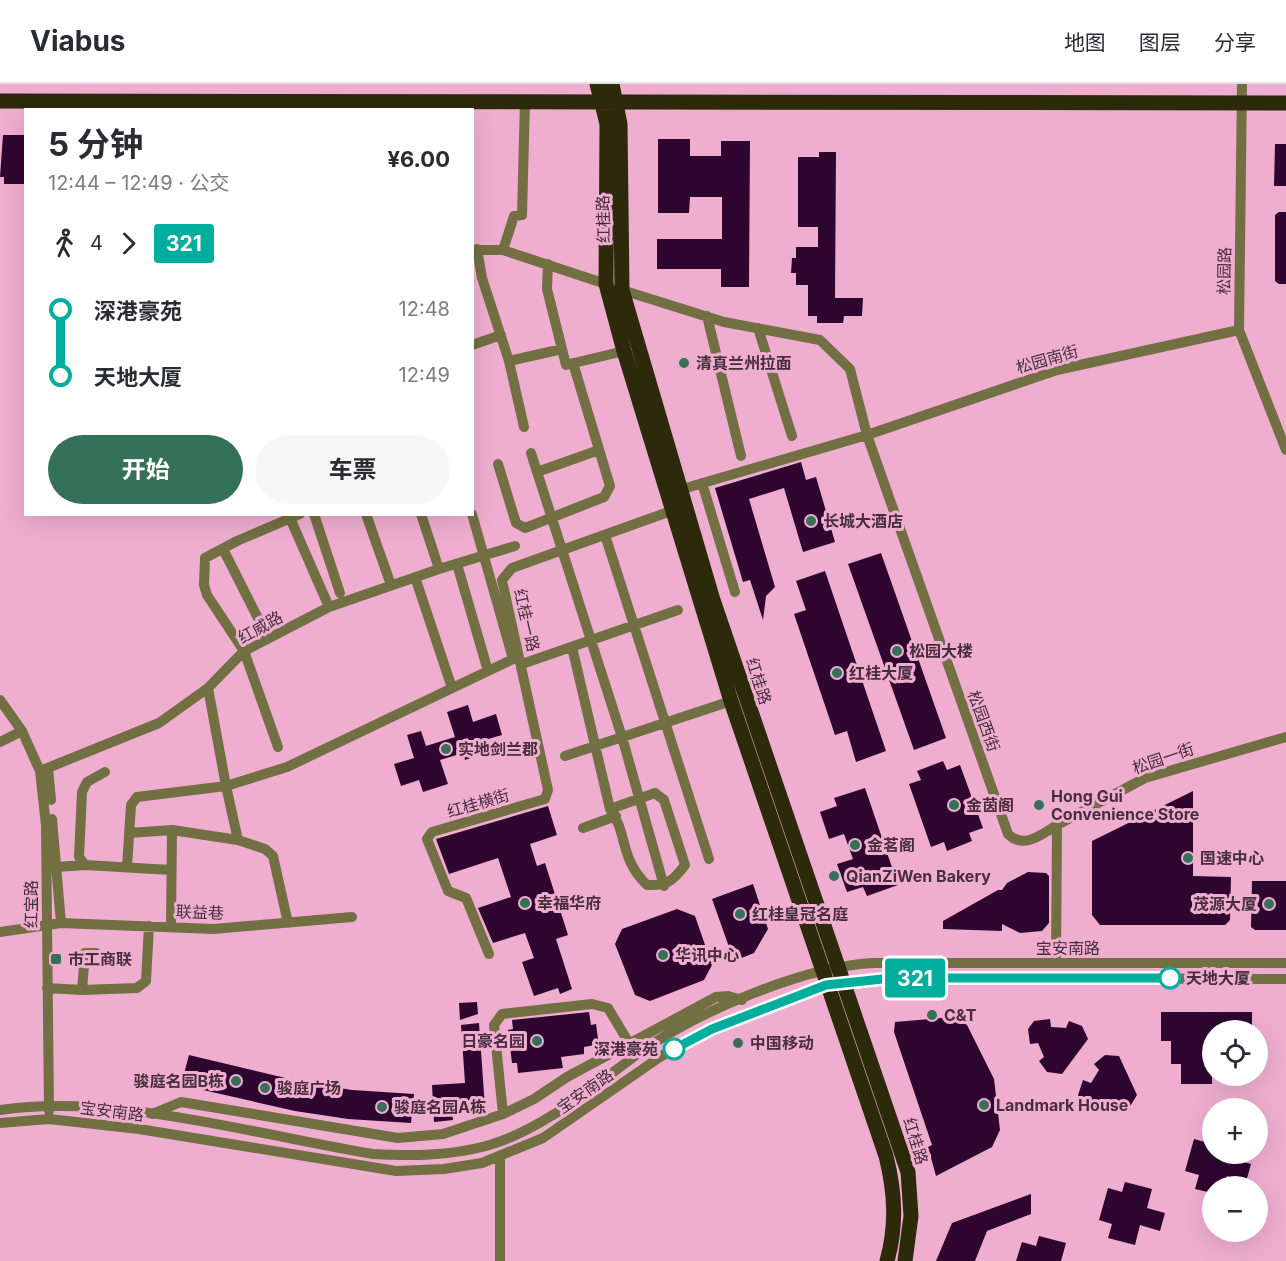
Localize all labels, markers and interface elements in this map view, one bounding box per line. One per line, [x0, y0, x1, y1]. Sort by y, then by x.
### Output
text: Viabus [30, 24, 126, 58]
text: 地图 [1064, 30, 1106, 55]
text: 图层 [1139, 30, 1181, 55]
text: 分享 [1214, 30, 1256, 55]
text: 5 分钟 [48, 124, 143, 164]
text: ¥6.00 [387, 146, 450, 172]
text: 12:44 – 12:49 · 公交 [48, 171, 230, 195]
street label: 红桂路 [593, 195, 613, 243]
icon: walk [48, 227, 81, 260]
icon: forward [112, 227, 145, 260]
text: 4 [90, 231, 103, 255]
text: 321 [166, 231, 202, 256]
street label: 松园路 [1214, 247, 1234, 295]
text: 12:48 [399, 297, 450, 321]
text: 深港豪苑 [94, 298, 182, 324]
street label: 松园南街 [1013, 341, 1081, 377]
place label: 清真兰州拉面 [696, 353, 792, 373]
marker: 清真兰州拉面 [677, 356, 691, 370]
text: 12:49 [399, 363, 450, 387]
text: 天地大厦 [94, 364, 182, 390]
button: 开始 [48, 435, 243, 504]
button: 车票 [255, 435, 450, 504]
place label: 长城大酒店 [823, 511, 903, 531]
marker: 长城大酒店 [804, 514, 818, 528]
street label: 红桂一路 [510, 587, 544, 653]
street label: 红威路 [234, 607, 286, 647]
place label: 松园大楼 [909, 641, 973, 661]
marker: 松园大楼 [890, 644, 904, 658]
street label: 红桂路 [742, 655, 776, 707]
place label: 红桂大厦 [849, 663, 913, 683]
marker: 红桂大厦 [830, 666, 844, 680]
street label: 松园西街 [964, 688, 1004, 754]
street label: 松园一街 [1129, 738, 1197, 778]
place label: 实地剑兰郡 [458, 739, 538, 759]
marker: 实地剑兰郡 [439, 742, 453, 756]
street label: 红桂横街 [444, 785, 512, 821]
place label: Hong Gui Convenience Store [1051, 786, 1199, 824]
place label: 金茵阁 [966, 795, 1014, 815]
marker: 金茵阁 [947, 798, 961, 812]
marker: Hong Gui Convenience Store [1032, 798, 1046, 812]
place label: 金茗阁 [867, 835, 915, 855]
marker: 金茗阁 [848, 838, 862, 852]
place label: 国速中心 [1200, 848, 1264, 868]
marker: 国速中心 [1181, 851, 1195, 865]
place label: QianZiWen Bakery [846, 866, 991, 886]
marker: QianZiWen Bakery [827, 869, 841, 883]
street label: 红宝路 [21, 880, 41, 928]
place label: 幸福华府 [537, 893, 601, 913]
place label: 茂源大厦 [1193, 894, 1257, 914]
marker: 幸福华府 [518, 896, 532, 910]
marker: 茂源大厦 [1262, 897, 1276, 911]
street label: 联益巷 [176, 901, 224, 923]
place label: 红桂皇冠名庭 [752, 904, 848, 924]
marker: 红桂皇冠名庭 [733, 907, 747, 921]
street label: 宝安南路 [1036, 938, 1100, 958]
place label: 华讯中心 [675, 945, 739, 965]
marker: 华讯中心 [656, 948, 670, 962]
place label: 市工商联 [68, 949, 132, 969]
marker: 市工商联 [49, 952, 63, 966]
line badge: 321 [880, 958, 950, 998]
text: 321 [897, 966, 933, 991]
marker: 天地大厦 [1159, 967, 1181, 989]
place label: 天地大厦 [1186, 968, 1250, 988]
place label: C&T [944, 1005, 977, 1025]
marker: C&T [925, 1008, 939, 1022]
map controls [1202, 1020, 1268, 1242]
button: locate [1202, 1020, 1268, 1086]
place label: 日豪名园 [461, 1031, 525, 1051]
place label: 中国移动 [750, 1033, 814, 1053]
marker: 日豪名园 [530, 1034, 544, 1048]
marker: 中国移动 [731, 1036, 745, 1050]
marker: 深港豪苑 [663, 1038, 685, 1060]
place label: 深港豪苑 [594, 1039, 658, 1059]
street label: 宝安南路 [553, 1064, 617, 1118]
place label: 骏庭名园B栋 [133, 1071, 224, 1091]
marker: 骏庭名园B栋 [229, 1074, 243, 1088]
place label: 骏庭广场 [277, 1078, 341, 1098]
marker: 骏庭广场 [258, 1081, 272, 1095]
place label: Landmark House [996, 1095, 1128, 1115]
street label: 宝安南路 [79, 1097, 145, 1125]
place label: 骏庭名园A栋 [394, 1097, 486, 1117]
marker: Landmark House [977, 1098, 991, 1112]
button: + [1202, 1098, 1268, 1164]
marker: 骏庭名园A栋 [375, 1100, 389, 1114]
street label: 红桂路 [899, 1115, 933, 1167]
button: − [1202, 1176, 1268, 1242]

